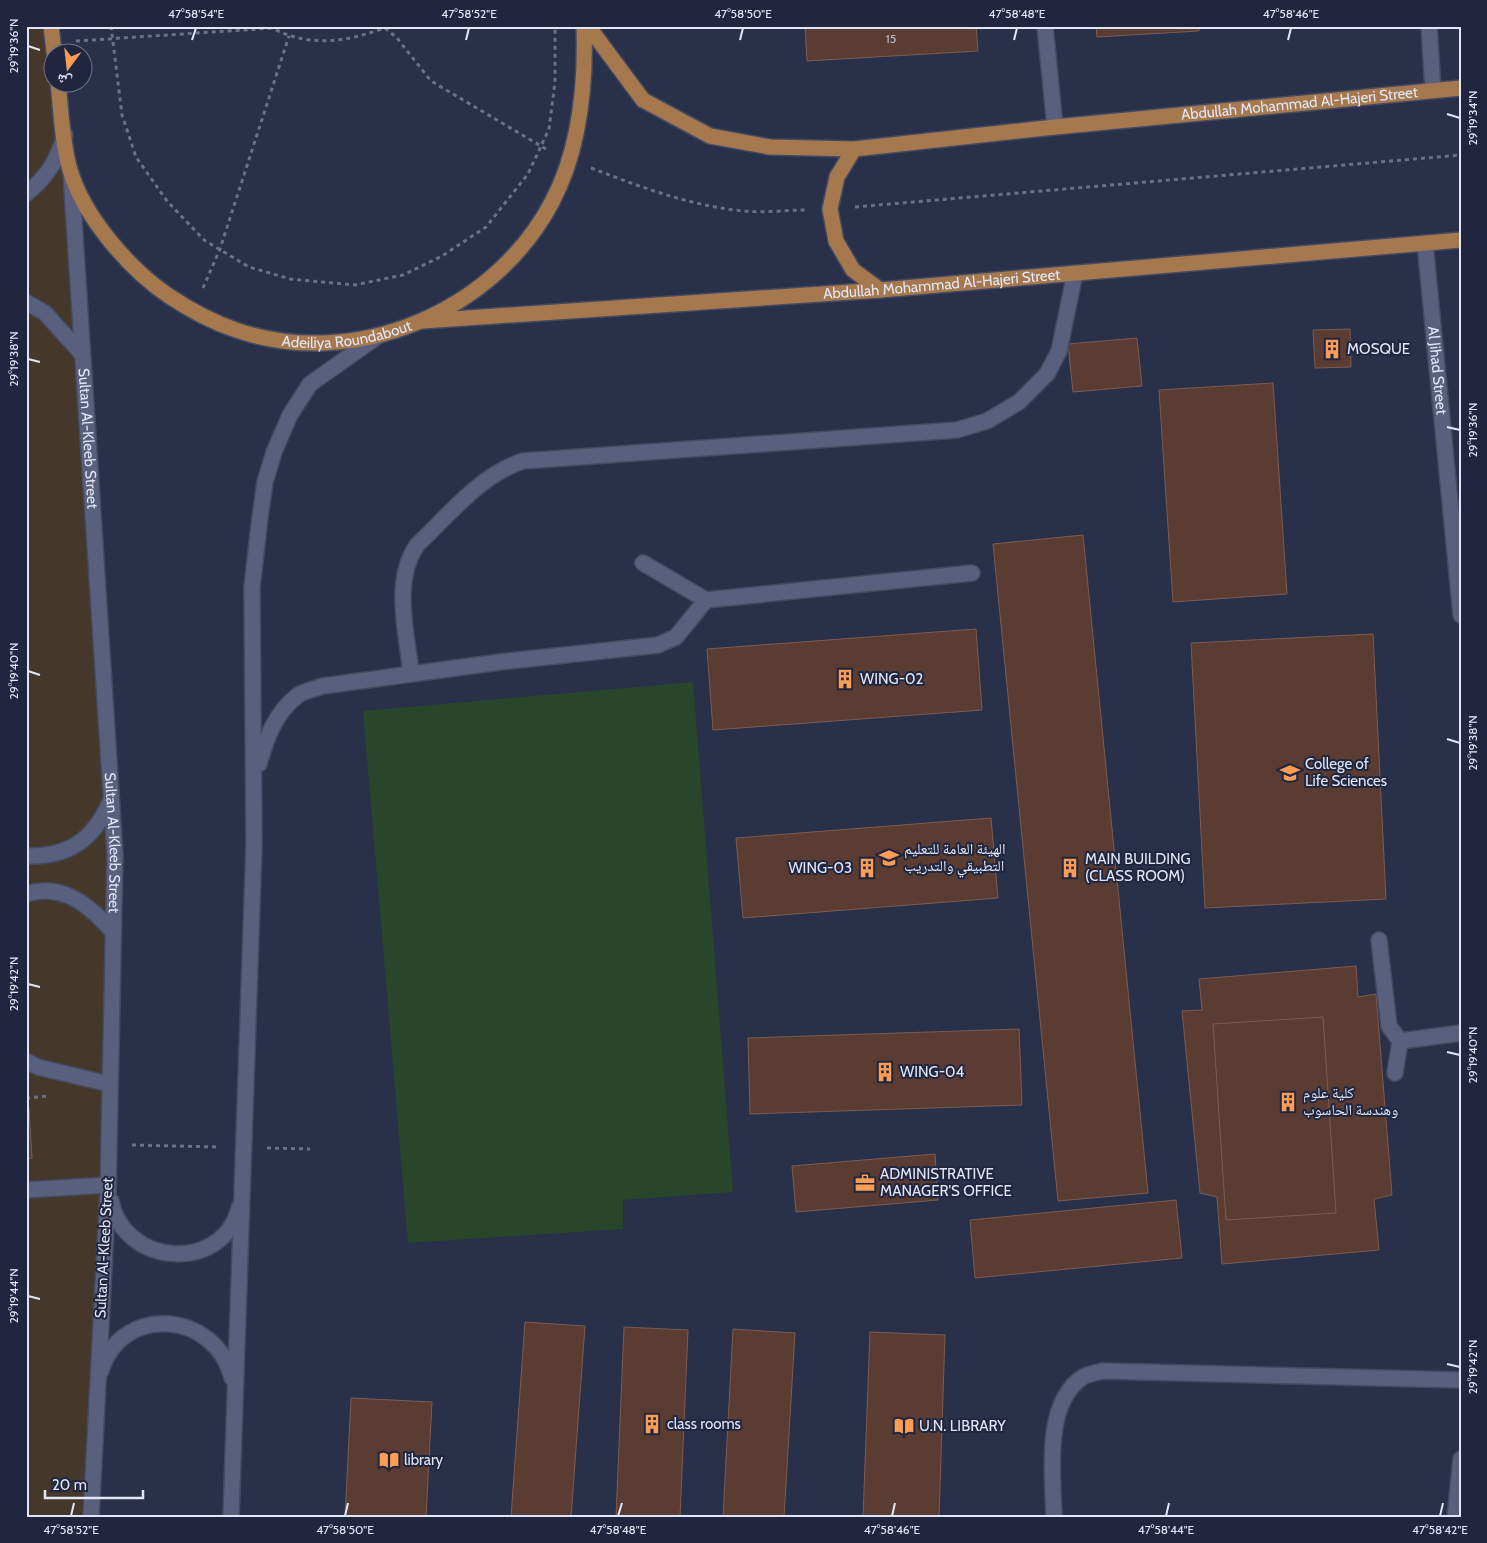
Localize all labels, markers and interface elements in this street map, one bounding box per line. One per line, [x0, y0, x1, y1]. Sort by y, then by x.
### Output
text: 47°58'54"E [168, 6, 224, 21]
text: 47°58'52"E [441, 6, 497, 21]
text: 47°58'50"E [714, 6, 772, 21]
text: 47°58'48"E [989, 6, 1046, 21]
text: 47°58'46"E [1263, 6, 1320, 21]
text: 29°19'36"N [6, 18, 21, 74]
house number: 15 [886, 31, 896, 46]
north arrow [42, 42, 92, 92]
text: ش [55, 70, 74, 91]
street label: Abdullah Mohammad Al-Hajeri Street [1180, 83, 1419, 124]
text: 29°19'34"N [1465, 91, 1480, 146]
street label: Abdullah Mohammad Al-Hajeri Street [823, 266, 1061, 303]
street label: Adeiliya Roundabout [281, 317, 414, 352]
street label: Al Jihad Street [1424, 325, 1451, 415]
text: 29°19'38"N [6, 331, 21, 387]
building icon: MOSQUE [1321, 338, 1343, 360]
place label: MOSQUE [1347, 340, 1410, 358]
street label: Sultan Al-Kleeb Street [75, 368, 102, 509]
text: 29°19'36"N [1465, 402, 1480, 458]
text: 29°19'40"N [6, 643, 21, 699]
building icon: WING-02 [834, 668, 856, 690]
place label: WING-02 [860, 670, 923, 688]
text: 29°19'38"N [1465, 715, 1480, 771]
place label: College of Life Sciences [1305, 755, 1387, 790]
school or university icon: College of Life Sciences [1279, 762, 1301, 784]
street label: Sultan Al-Kleeb Street [101, 772, 124, 913]
place label: الهيئة العامة للتعليم التطبيقي والتدريب [904, 840, 1006, 878]
school or university icon: الهيئة العامة للتعليم التطبيقي والتدريب [878, 847, 900, 869]
place label: MAIN BUILDING (CLASS ROOM) [1085, 850, 1191, 885]
building icon: WING-03 [856, 857, 878, 879]
building icon: MAIN BUILDING (CLASS ROOM) [1059, 857, 1081, 879]
place label: WING-03 [788, 859, 852, 877]
text: 29°19'42"N [6, 957, 21, 1011]
text: 29°19'40"N [1465, 1027, 1480, 1083]
building icon: WING-04 [874, 1061, 896, 1083]
place label: WING-04 [900, 1063, 964, 1081]
place label: كلية علوم وهندسة الحاسوب [1303, 1084, 1398, 1119]
building icon: كلية علوم وهندسة الحاسوب [1277, 1091, 1299, 1113]
place label: ADMINISTRATIVE MANAGER'S OFFICE [880, 1165, 1012, 1200]
office icon: ADMINISTRATIVE MANAGER'S OFFICE [854, 1172, 876, 1194]
street label: Sultan Al-Kleeb Street [91, 1177, 117, 1319]
text: 29°19'44"N [6, 1268, 21, 1324]
text: 29°19'42"N [1465, 1340, 1480, 1394]
building icon: class rooms [641, 1413, 663, 1435]
place label: class rooms [667, 1415, 741, 1433]
library icon: U.N. LIBRARY [893, 1415, 915, 1437]
place label: U.N. LIBRARY [919, 1417, 1006, 1435]
library icon: library [378, 1449, 400, 1471]
place label: library [404, 1451, 444, 1469]
scale bar [45, 1468, 142, 1500]
text: 20 m [52, 1476, 87, 1494]
text: 47°58'52"E [43, 1522, 99, 1537]
text: 47°58'50"E [316, 1522, 374, 1537]
text: 47°58'48"E [590, 1522, 647, 1537]
text: 47°58'46"E [864, 1522, 921, 1537]
text: 47°58'44"E [1138, 1522, 1195, 1537]
text: 47°58'42"E [1412, 1522, 1468, 1537]

